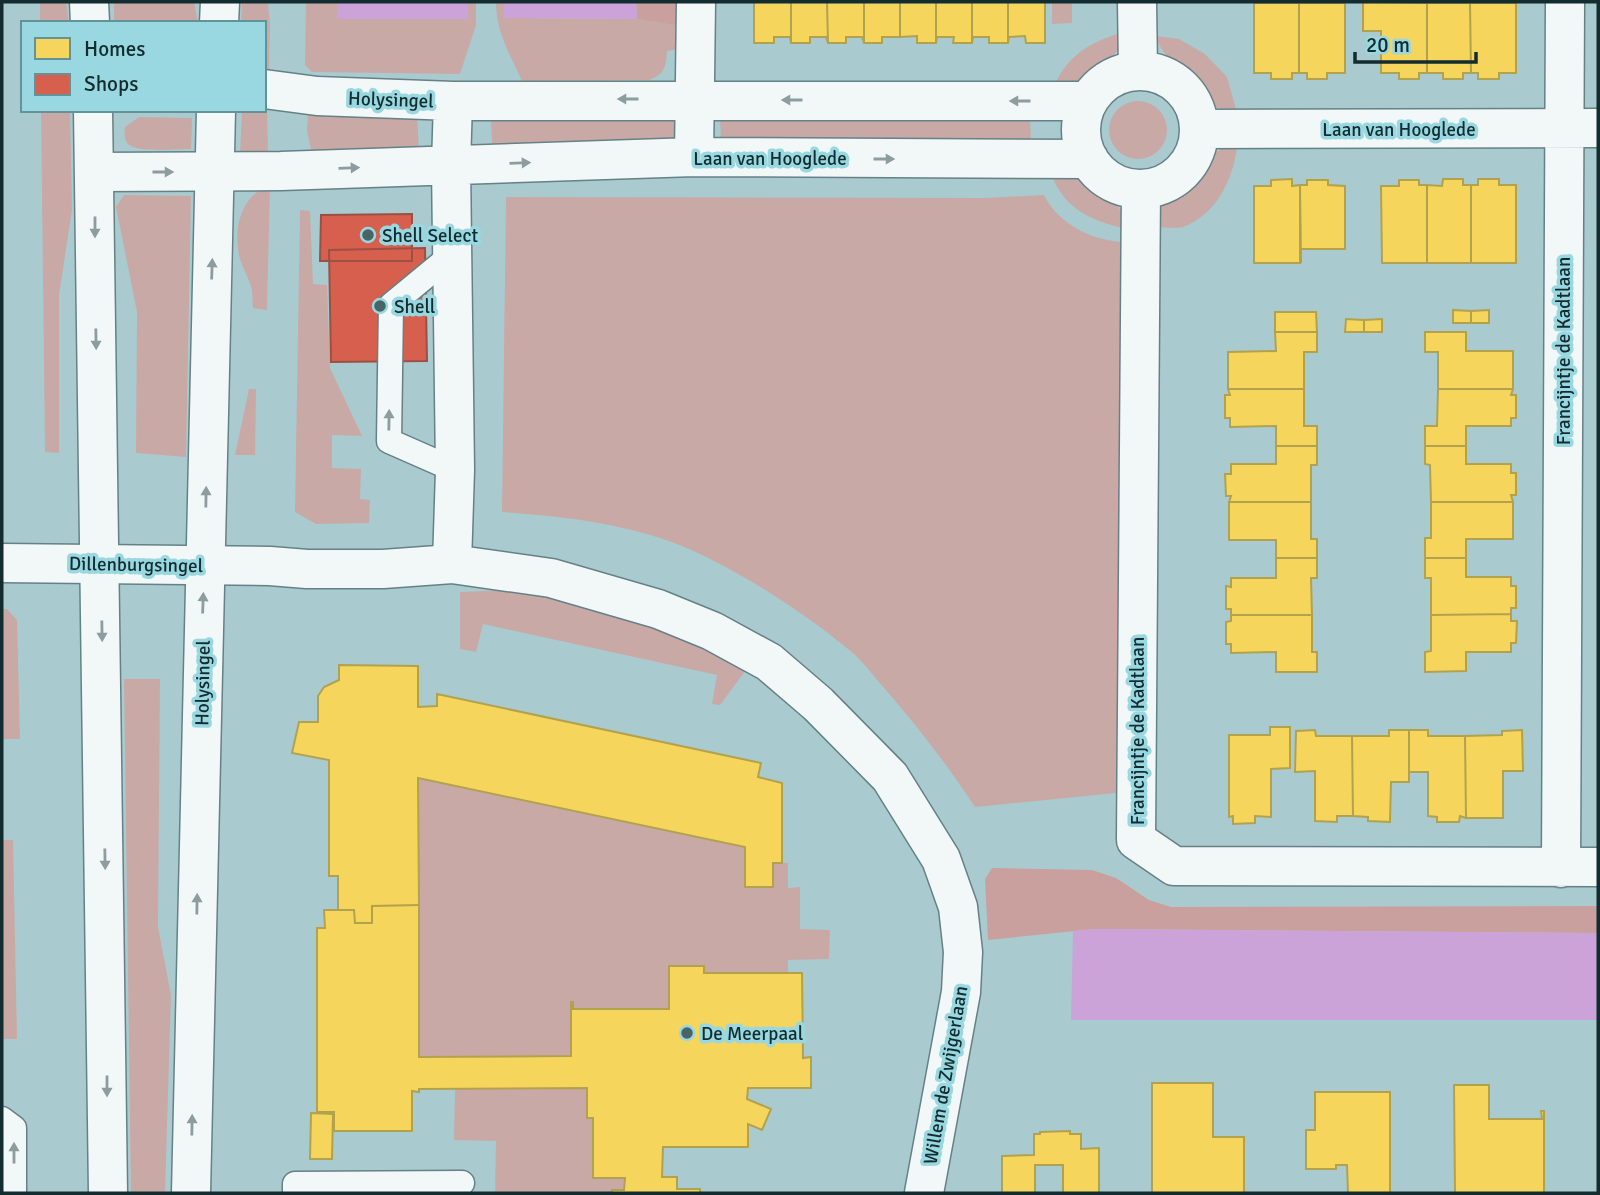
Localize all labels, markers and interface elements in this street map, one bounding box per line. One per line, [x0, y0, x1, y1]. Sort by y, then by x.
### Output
legend [21, 21, 266, 112]
scale bar [1355, 21, 1476, 65]
text: 20 m [1366, 32, 1410, 58]
text: Homes [84, 36, 146, 62]
text: Shops [84, 71, 138, 97]
street label: Holysingel [348, 87, 434, 113]
one-way arrow [616, 94, 638, 105]
one-way arrow [781, 94, 803, 106]
one-way arrow [1008, 95, 1030, 107]
street label: Laan van Hooglede [1322, 118, 1476, 142]
street label: Laan van Hooglede [693, 147, 847, 171]
one-way arrow [874, 153, 896, 164]
one-way arrow [509, 157, 531, 168]
one-way arrow [338, 163, 360, 174]
one-way arrow [152, 166, 174, 178]
one-way arrow [89, 217, 101, 239]
place label: Shell Select [382, 224, 478, 248]
marker: Shell Select [360, 227, 376, 243]
street label: Francijntje de Kadtlaan [1552, 257, 1576, 445]
one-way arrow [206, 258, 217, 280]
place label: Shell [394, 295, 435, 319]
marker: Shell [372, 298, 388, 314]
one-way arrow [90, 329, 102, 351]
one-way arrow [383, 409, 395, 431]
one-way arrow [200, 486, 211, 508]
street label: Dillenburgsingel [69, 552, 203, 578]
one-way arrow [198, 592, 209, 614]
one-way arrow [96, 620, 107, 642]
street label: Francijntje de Kadtlaan [1126, 637, 1150, 825]
street label: Holysingel [190, 640, 216, 726]
one-way arrow [99, 848, 111, 870]
one-way arrow [191, 893, 202, 915]
street label: Willem de Zwijgerlaan [918, 984, 974, 1166]
place label: De Meerpaal [701, 1022, 803, 1046]
marker: De Meerpaal [679, 1025, 695, 1041]
one-way arrow [101, 1075, 113, 1097]
one-way arrow [187, 1114, 198, 1136]
one-way arrow [8, 1142, 20, 1164]

